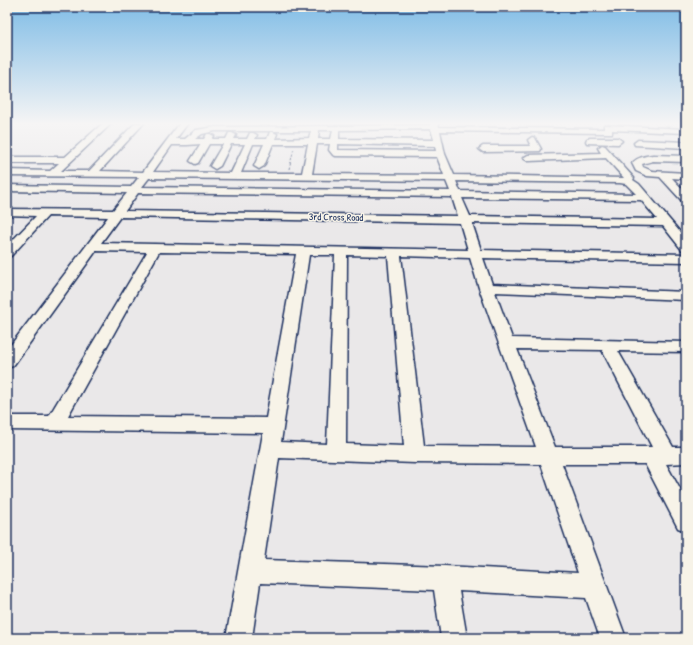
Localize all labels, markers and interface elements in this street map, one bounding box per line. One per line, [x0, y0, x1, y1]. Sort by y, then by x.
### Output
street label: 3rd Cross Road [309, 210, 363, 224]

